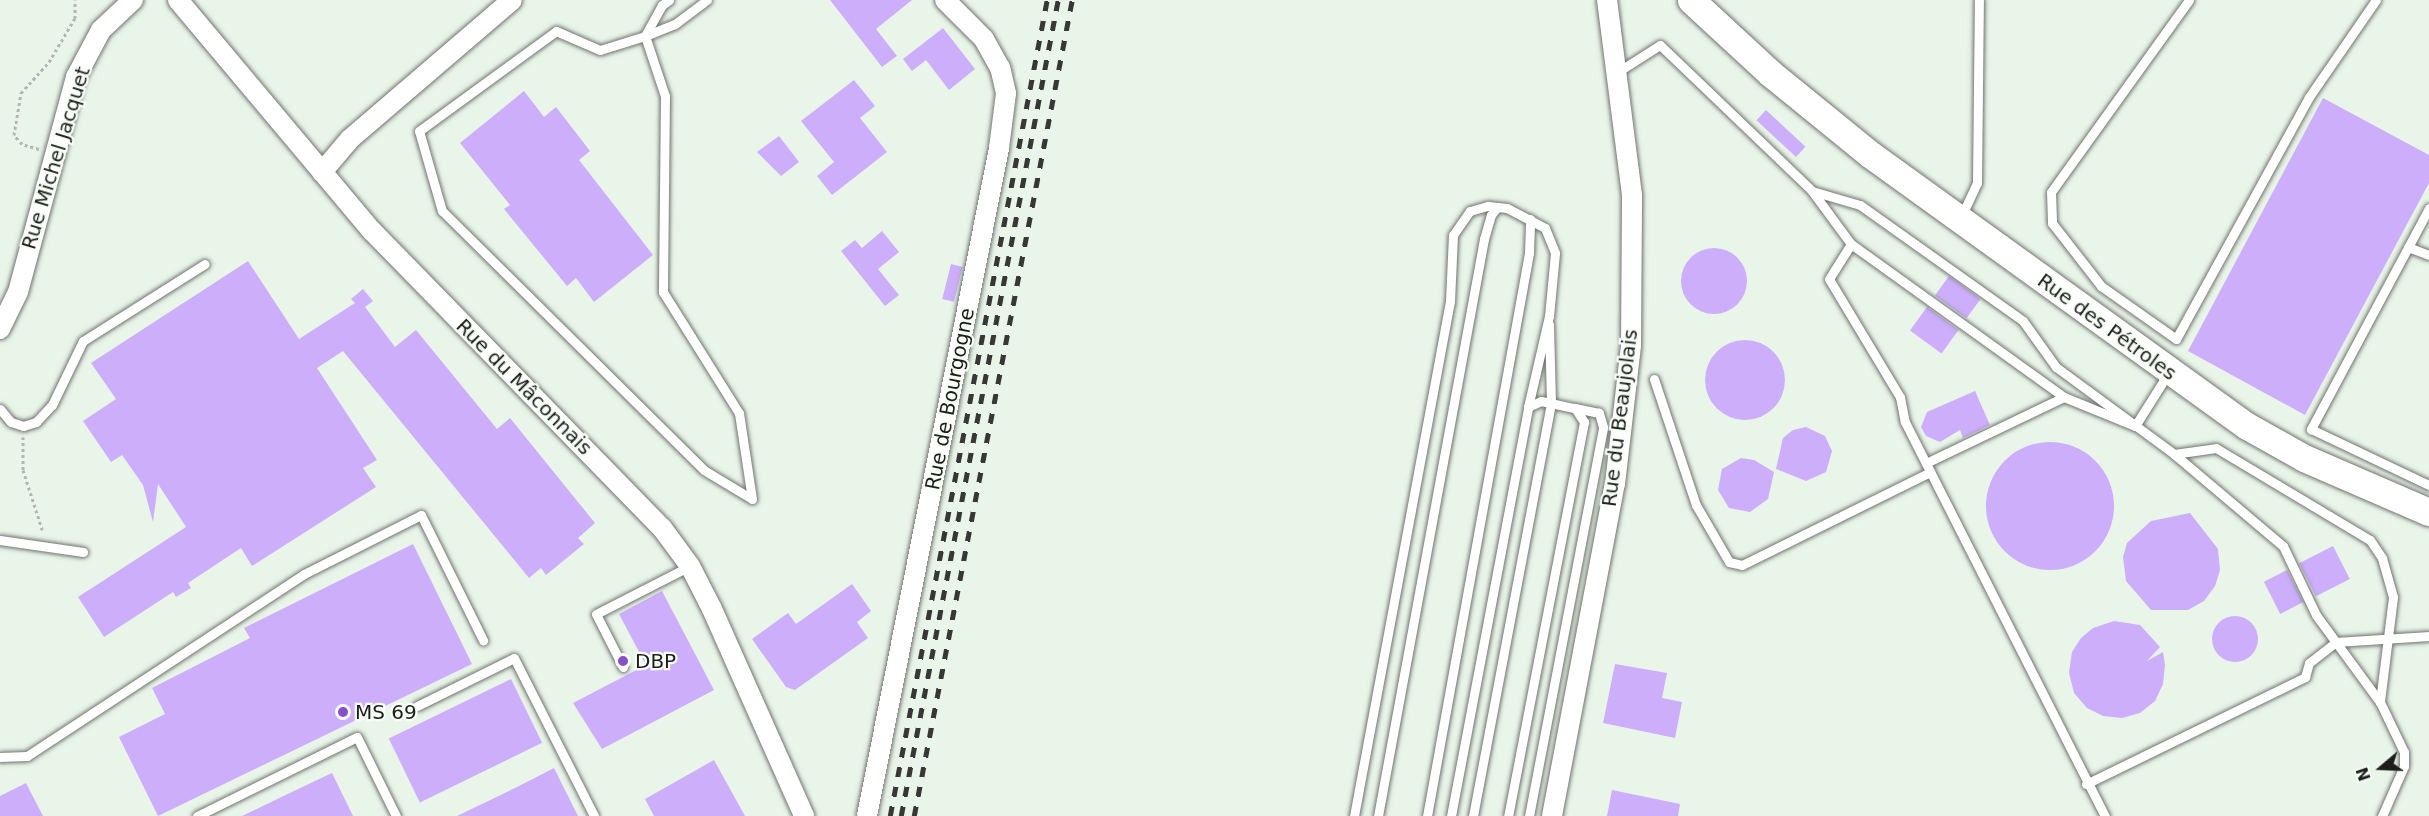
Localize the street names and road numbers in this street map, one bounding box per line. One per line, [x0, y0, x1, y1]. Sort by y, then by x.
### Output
street label: Rue Michel Jacquet [17, 64, 95, 252]
street label: Rue des Pétroles [2033, 269, 2181, 385]
street label: Rue de Bourgogne [921, 306, 979, 492]
street label: Rue du Mâconnais [451, 314, 597, 460]
street label: Rue du Beaujolais [1597, 328, 1643, 508]

